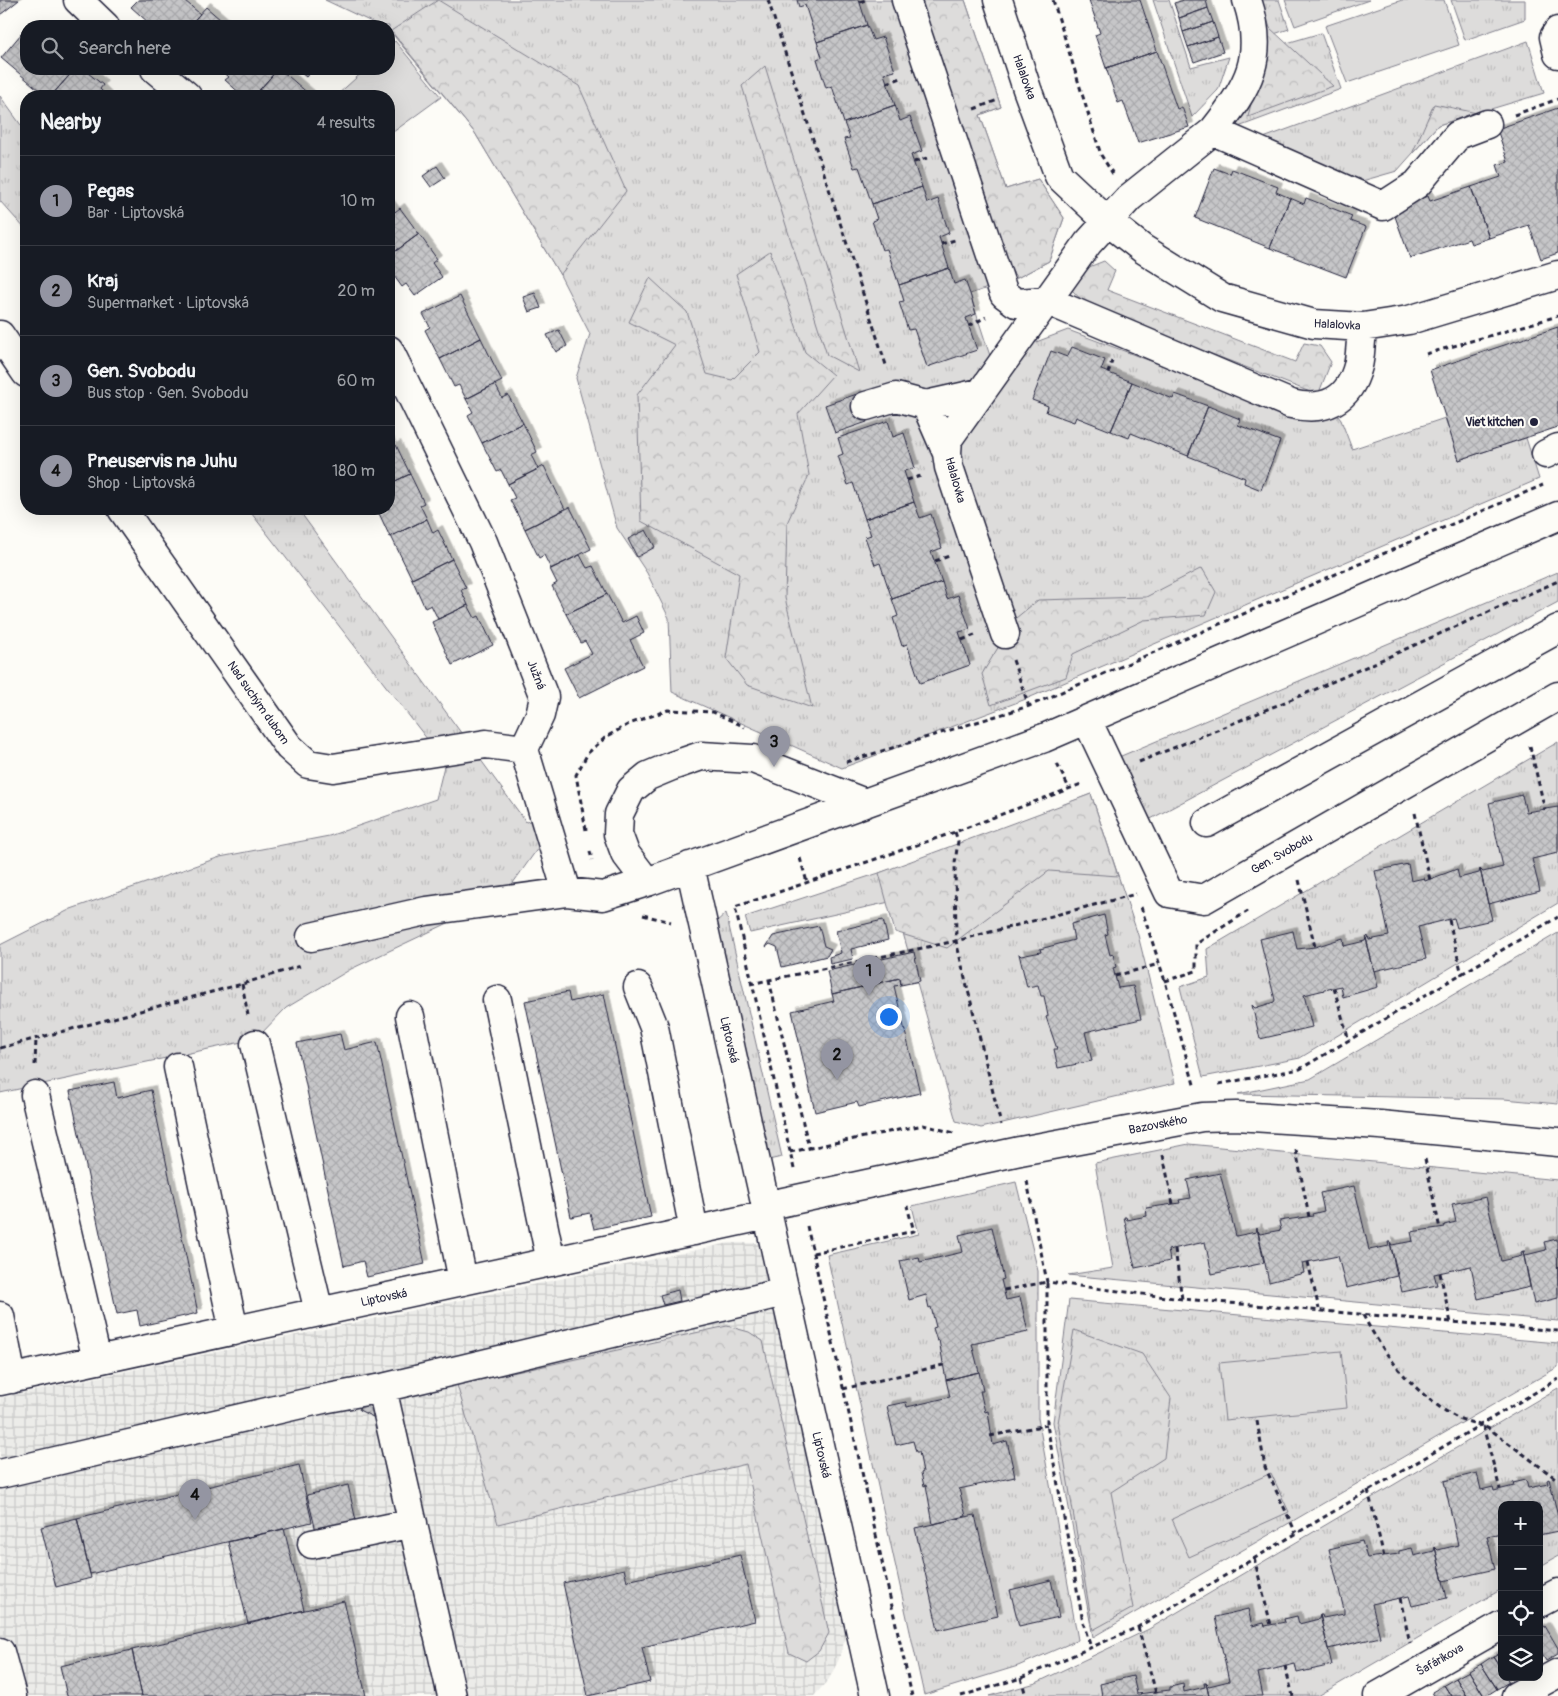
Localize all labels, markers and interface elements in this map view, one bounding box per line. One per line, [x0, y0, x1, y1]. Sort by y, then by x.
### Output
search box [20, 20, 395, 75]
icon: search [38, 34, 66, 62]
text: Search here [78, 36, 171, 60]
street label: Halalovka [1009, 52, 1039, 102]
text: Nearby [40, 109, 101, 136]
text: 4 results [317, 113, 375, 133]
text: Pegas [87, 179, 134, 203]
text: 1 [53, 191, 59, 211]
text: 10 m [340, 191, 375, 211]
text: Bar · Liptovská [87, 203, 184, 223]
text: Kraj [87, 269, 118, 293]
text: 2 [52, 281, 60, 301]
text: 20 m [337, 281, 375, 301]
text: Supermarket · Liptovská [87, 293, 249, 313]
street label: Halalovka [1313, 316, 1361, 334]
text: Gen. Svobodu [87, 359, 196, 383]
text: 3 [52, 371, 60, 391]
text: 60 m [337, 371, 375, 391]
text: Bus stop · Gen. Svobodu [87, 383, 248, 403]
place label: Viet kitchen [1465, 415, 1524, 430]
marker: Viet kitchen [1528, 416, 1540, 428]
text: Pneuservis na Juhu [87, 449, 237, 473]
street label: Halalovka [941, 455, 969, 505]
text: 4 [51, 461, 61, 481]
text: 180 m [332, 461, 375, 481]
text: Shop · Liptovská [87, 473, 195, 493]
street label: Južná [524, 658, 549, 692]
street label: Nad suchým dubom [224, 659, 292, 748]
pin: 3 [758, 726, 790, 767]
street label: Gen. Svobodu [1248, 830, 1316, 878]
pin: 1 [853, 955, 885, 996]
your location [876, 1004, 902, 1030]
street label: Liptovská [716, 1015, 742, 1065]
pin: 2 [821, 1039, 853, 1080]
street label: Bazovského [1127, 1112, 1189, 1138]
street label: Liptovská [359, 1286, 409, 1310]
street label: Liptovská [808, 1430, 834, 1480]
pin: 4 [179, 1479, 211, 1520]
map controls [1498, 1501, 1543, 1681]
button: + [1498, 1501, 1543, 1546]
button: − [1498, 1546, 1543, 1591]
button: locate [1498, 1591, 1543, 1636]
button: layers [1498, 1636, 1543, 1681]
street label: Šafárikova [1413, 1639, 1467, 1679]

